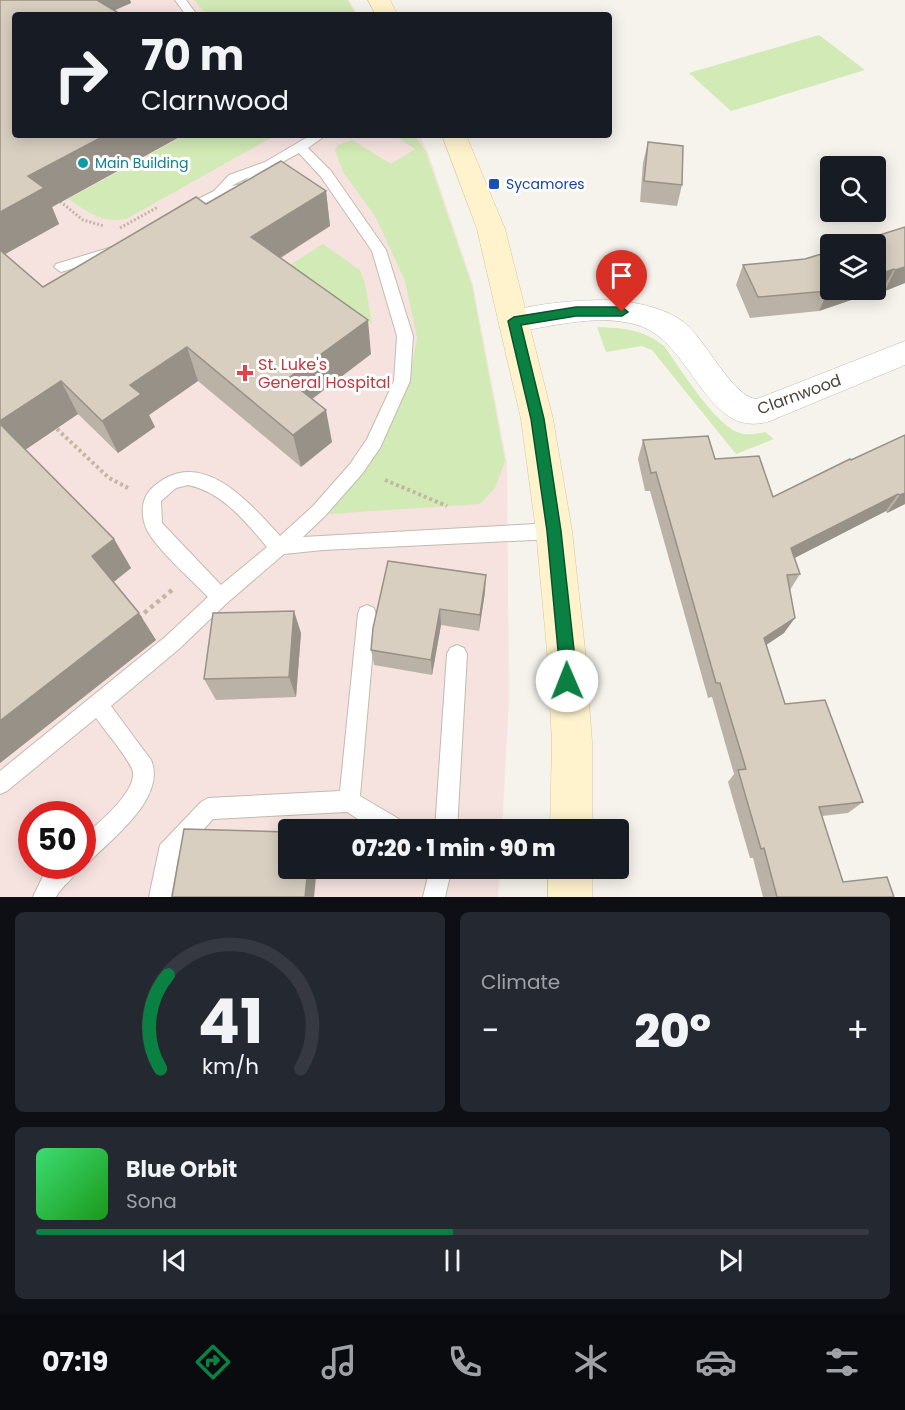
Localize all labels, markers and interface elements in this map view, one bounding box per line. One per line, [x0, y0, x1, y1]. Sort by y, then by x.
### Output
text: 70 m [141, 26, 244, 85]
icon: right [42, 36, 120, 114]
text: Clarnwood [141, 82, 289, 119]
place label: Main Building [95, 153, 188, 173]
marker: Main Building [76, 156, 90, 170]
map controls [820, 156, 886, 300]
button: search [820, 156, 886, 222]
place label: Sycamores [506, 174, 585, 194]
marker: Sycamores [487, 177, 501, 191]
button: layers [820, 234, 886, 300]
pin [596, 250, 647, 312]
icon: arrive [605, 259, 638, 292]
place label: St. Luke's General Hospital [258, 353, 391, 394]
marker: St. Luke's General Hospital [236, 364, 254, 382]
street label: Clarnwood [754, 369, 844, 420]
position arrow [535, 649, 599, 713]
speed limit sign: 50 [18, 801, 96, 879]
text: 07:20 · 1 min · 90 m [351, 833, 556, 864]
text: Climate [481, 968, 560, 996]
text: 41 [197, 977, 263, 1065]
text: 20° [634, 1000, 711, 1063]
text: − [481, 1007, 499, 1054]
text: + [846, 1007, 869, 1054]
text: km/h [201, 1051, 259, 1082]
text: Blue Orbit [126, 1154, 237, 1185]
text: Sona [126, 1187, 177, 1215]
icon: previous [158, 1244, 191, 1277]
icon: pause [436, 1244, 469, 1277]
icon: next [714, 1244, 747, 1277]
icon: directions [192, 1341, 234, 1383]
icon: music [318, 1341, 360, 1383]
icon: phone [444, 1341, 486, 1383]
icon: climate [570, 1341, 612, 1383]
icon: car [695, 1341, 737, 1383]
icon: filters [821, 1341, 863, 1383]
text: 07:19 [42, 1343, 108, 1380]

